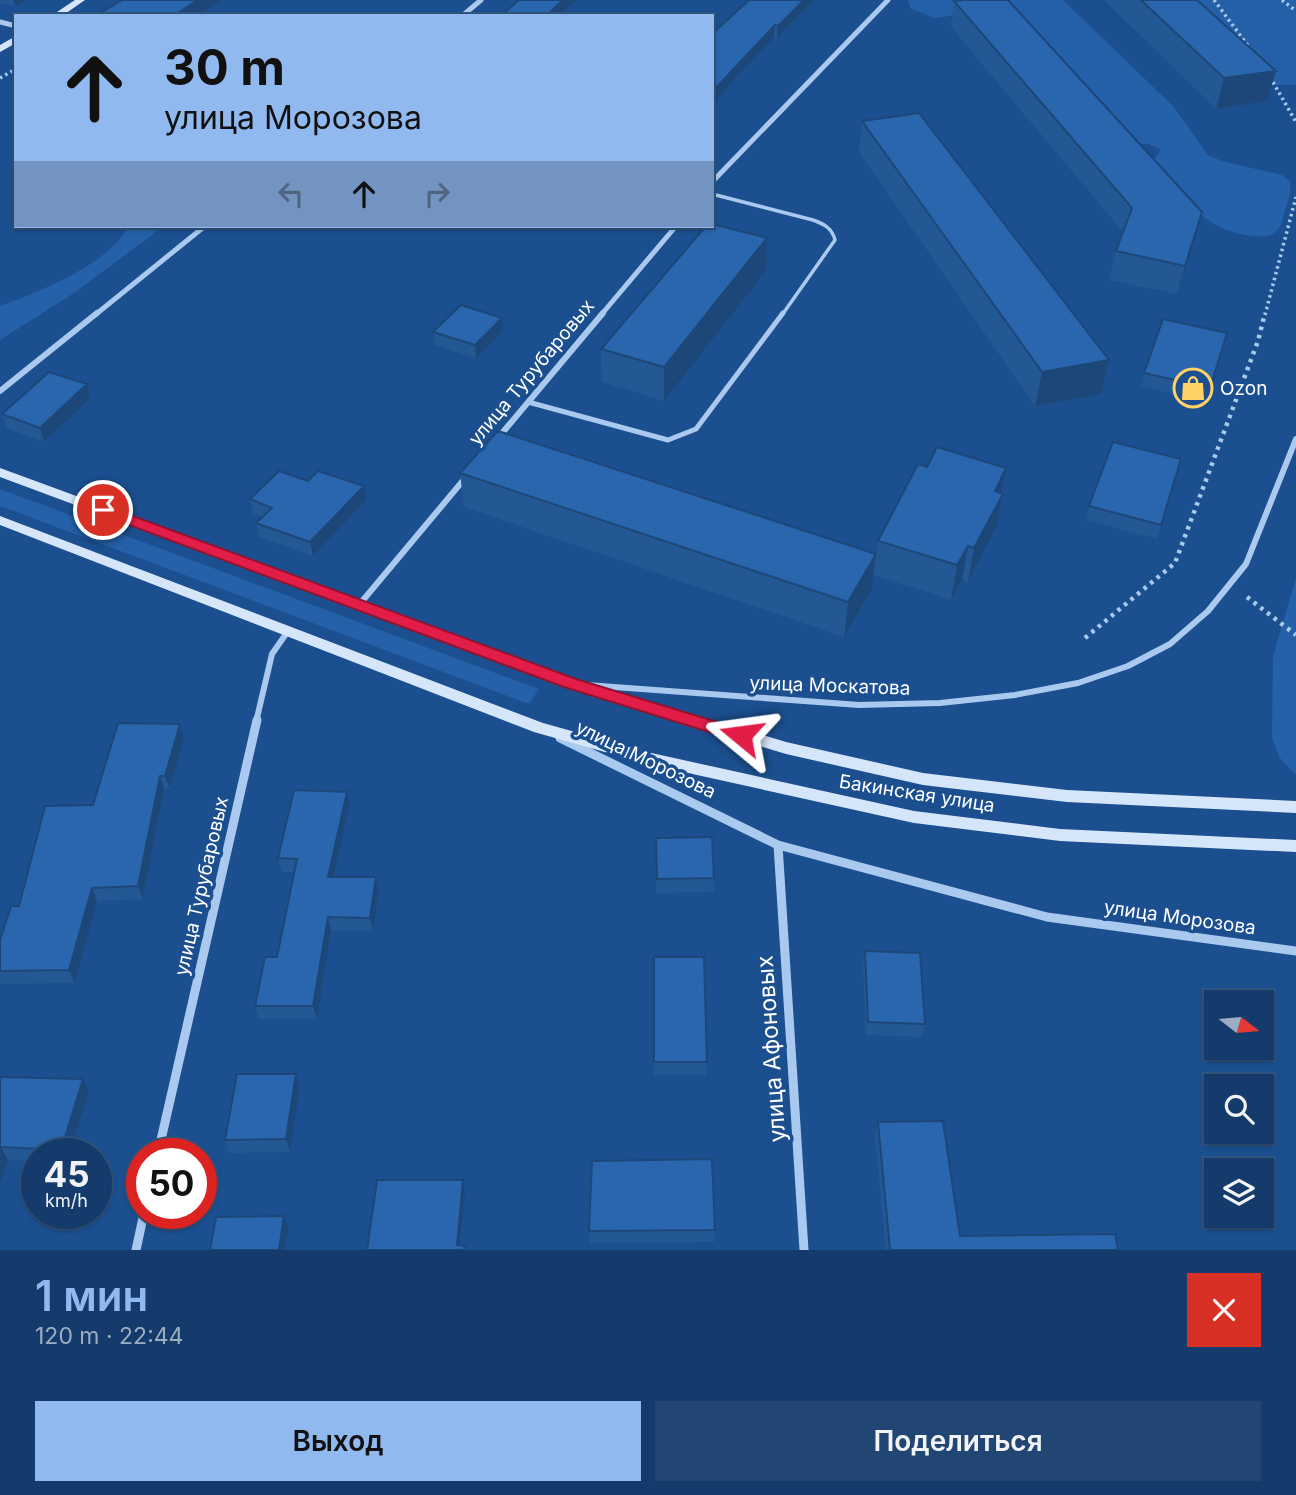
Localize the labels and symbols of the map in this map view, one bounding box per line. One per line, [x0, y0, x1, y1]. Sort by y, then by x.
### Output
street label: улица Турубаровых [464, 295, 599, 450]
shop icon: Ozon [1172, 367, 1214, 409]
place label: Ozon [1220, 377, 1267, 400]
pin [73, 480, 133, 540]
street label: улица Москатова [749, 671, 911, 700]
position arrow [704, 698, 778, 772]
street label: улица Морозова [572, 716, 720, 803]
street label: Бакинская улица [837, 770, 996, 817]
street label: улица Турубаровых [170, 794, 233, 978]
street label: улица Морозова [1103, 895, 1257, 940]
street label: улица Афоновых [751, 955, 791, 1143]
north arrow [1204, 990, 1274, 1060]
speed limit sign: 50 [126, 1138, 217, 1229]

